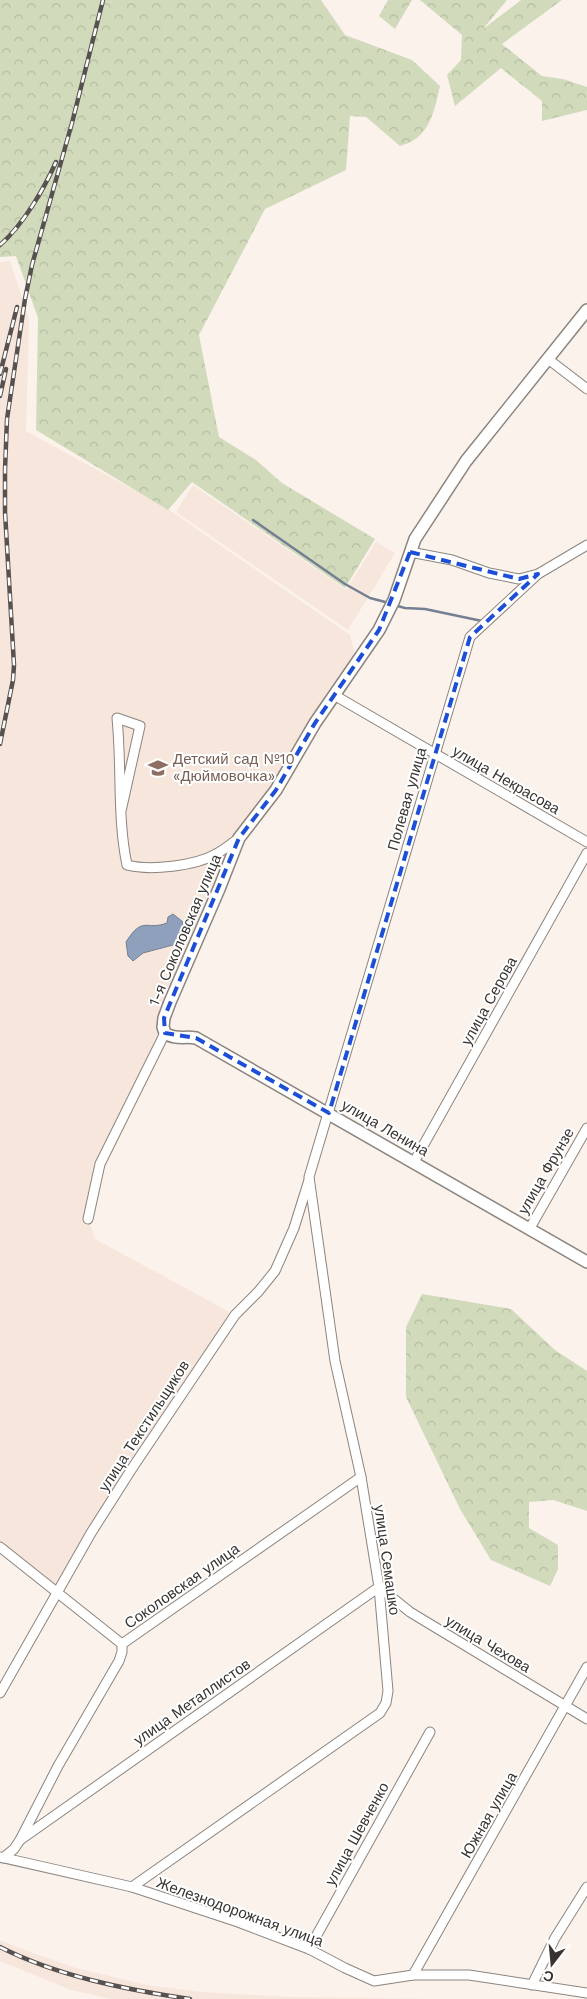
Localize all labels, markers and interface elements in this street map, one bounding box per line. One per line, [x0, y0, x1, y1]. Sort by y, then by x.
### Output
street label: улица Некрасова [449, 742, 563, 818]
street label: Полевая улица [384, 745, 431, 853]
place label: Детский сад №10 «Дюймовочка» [173, 750, 295, 785]
school or university icon: Детский сад №10 «Дюймовочка» [147, 757, 169, 779]
street label: 1-я Соколовская улица [145, 851, 225, 1009]
street label: улица Серова [457, 953, 521, 1048]
street label: улица Ленина [338, 1096, 432, 1161]
street label: улица Фрунзе [514, 1125, 578, 1217]
street label: улица Текстильщиков [95, 1357, 193, 1495]
street label: улица Семашко [370, 1504, 404, 1616]
street label: Соколовская улица [121, 1539, 243, 1632]
street label: улица Чехова [442, 1612, 534, 1677]
street label: улица Металлистов [130, 1655, 254, 1749]
street label: Южная улица [457, 1768, 521, 1861]
street label: улица Шевченко [321, 1779, 393, 1889]
street label: Железнодорожная улица [154, 1873, 326, 1951]
north arrow [527, 1939, 577, 1989]
text: С [541, 1967, 555, 1986]

